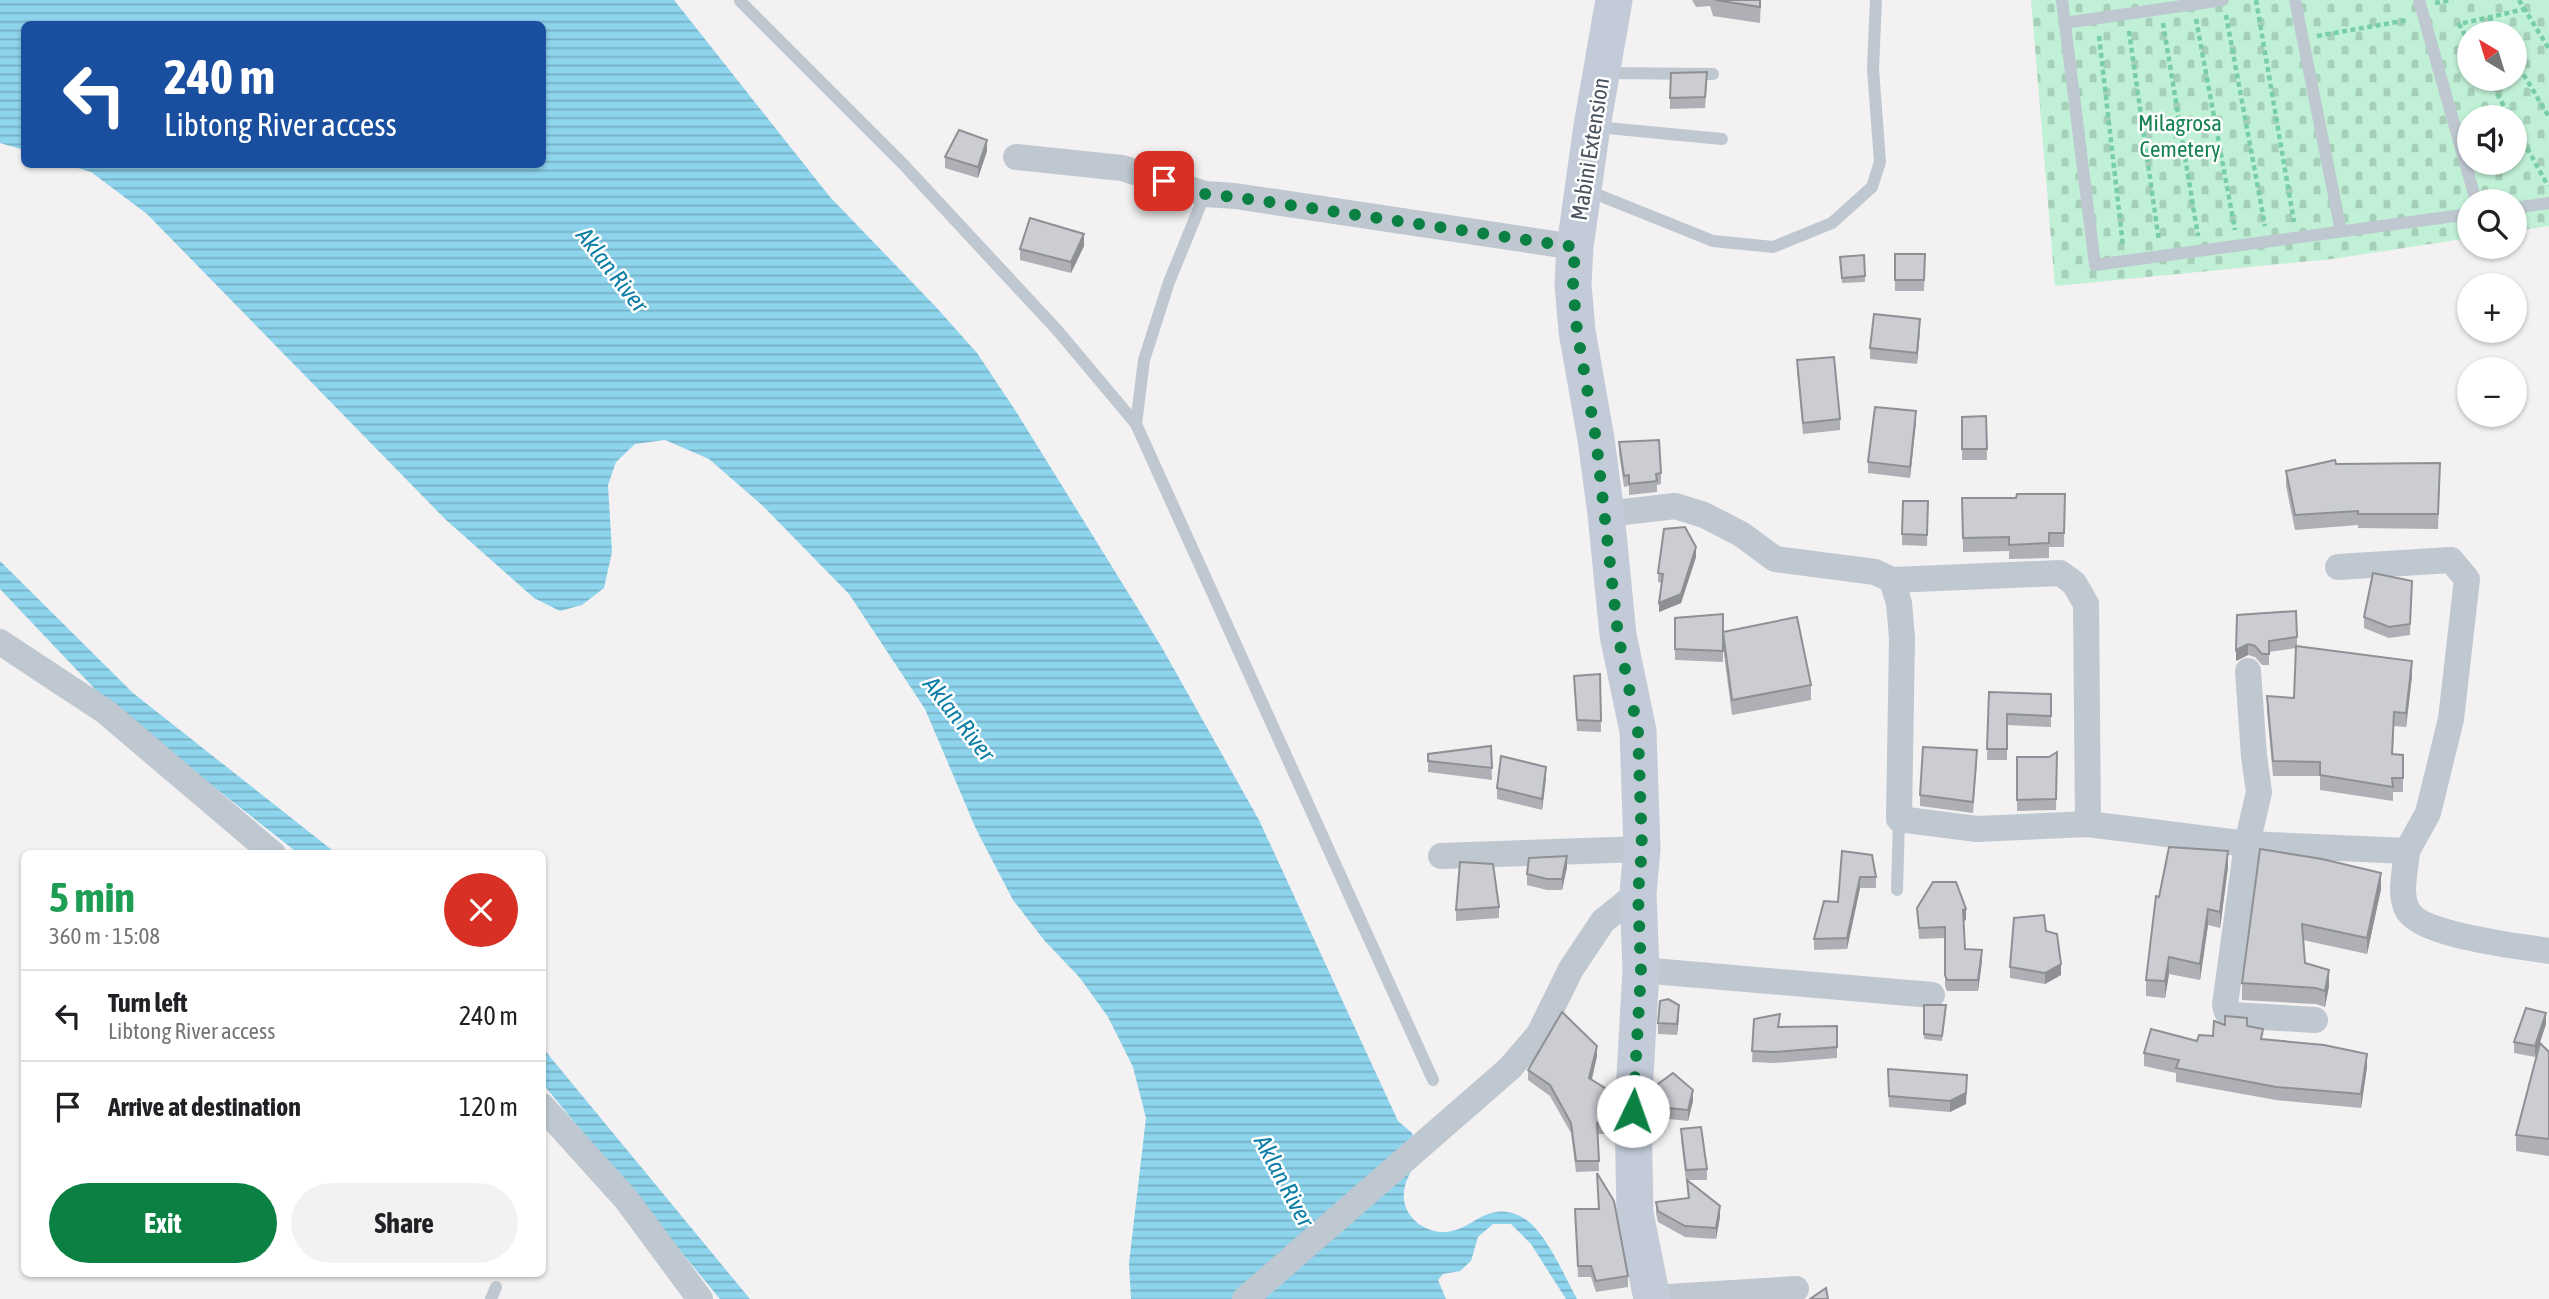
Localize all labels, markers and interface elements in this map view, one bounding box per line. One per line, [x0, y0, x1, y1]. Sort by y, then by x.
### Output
north arrow [2457, 21, 2527, 91]
map controls [2457, 21, 2527, 427]
text: 240 m [164, 48, 275, 104]
icon: left [49, 49, 140, 140]
street label: Mabini Extension [1566, 76, 1614, 222]
button: sound [2457, 105, 2527, 175]
text: Libtong River access [164, 106, 397, 143]
park label: Milagrosa Cemetery [2138, 110, 2222, 162]
pin [1134, 151, 1194, 211]
icon: arrive [1145, 162, 1183, 200]
button: search [2457, 189, 2527, 259]
water label: Aklan River [570, 221, 654, 318]
button: + [2457, 273, 2527, 343]
button: − [2457, 357, 2527, 427]
water label: Aklan River [917, 670, 1001, 767]
text: 5 min [49, 873, 135, 921]
button: close [444, 873, 518, 947]
text: 360 m · 15:08 [49, 923, 160, 949]
text: Turn left [108, 988, 188, 1018]
icon: left [49, 997, 87, 1035]
text: 240 m [459, 1001, 518, 1031]
text: Libtong River access [108, 1018, 275, 1044]
position arrow [1596, 1074, 1670, 1148]
icon: arrive [49, 1088, 87, 1126]
text: Arrive at destination [108, 1092, 301, 1122]
text: 120 m [459, 1092, 518, 1122]
water label: Aklan River [1249, 1130, 1320, 1232]
button: Exit [49, 1183, 277, 1263]
button: Share [291, 1183, 518, 1263]

